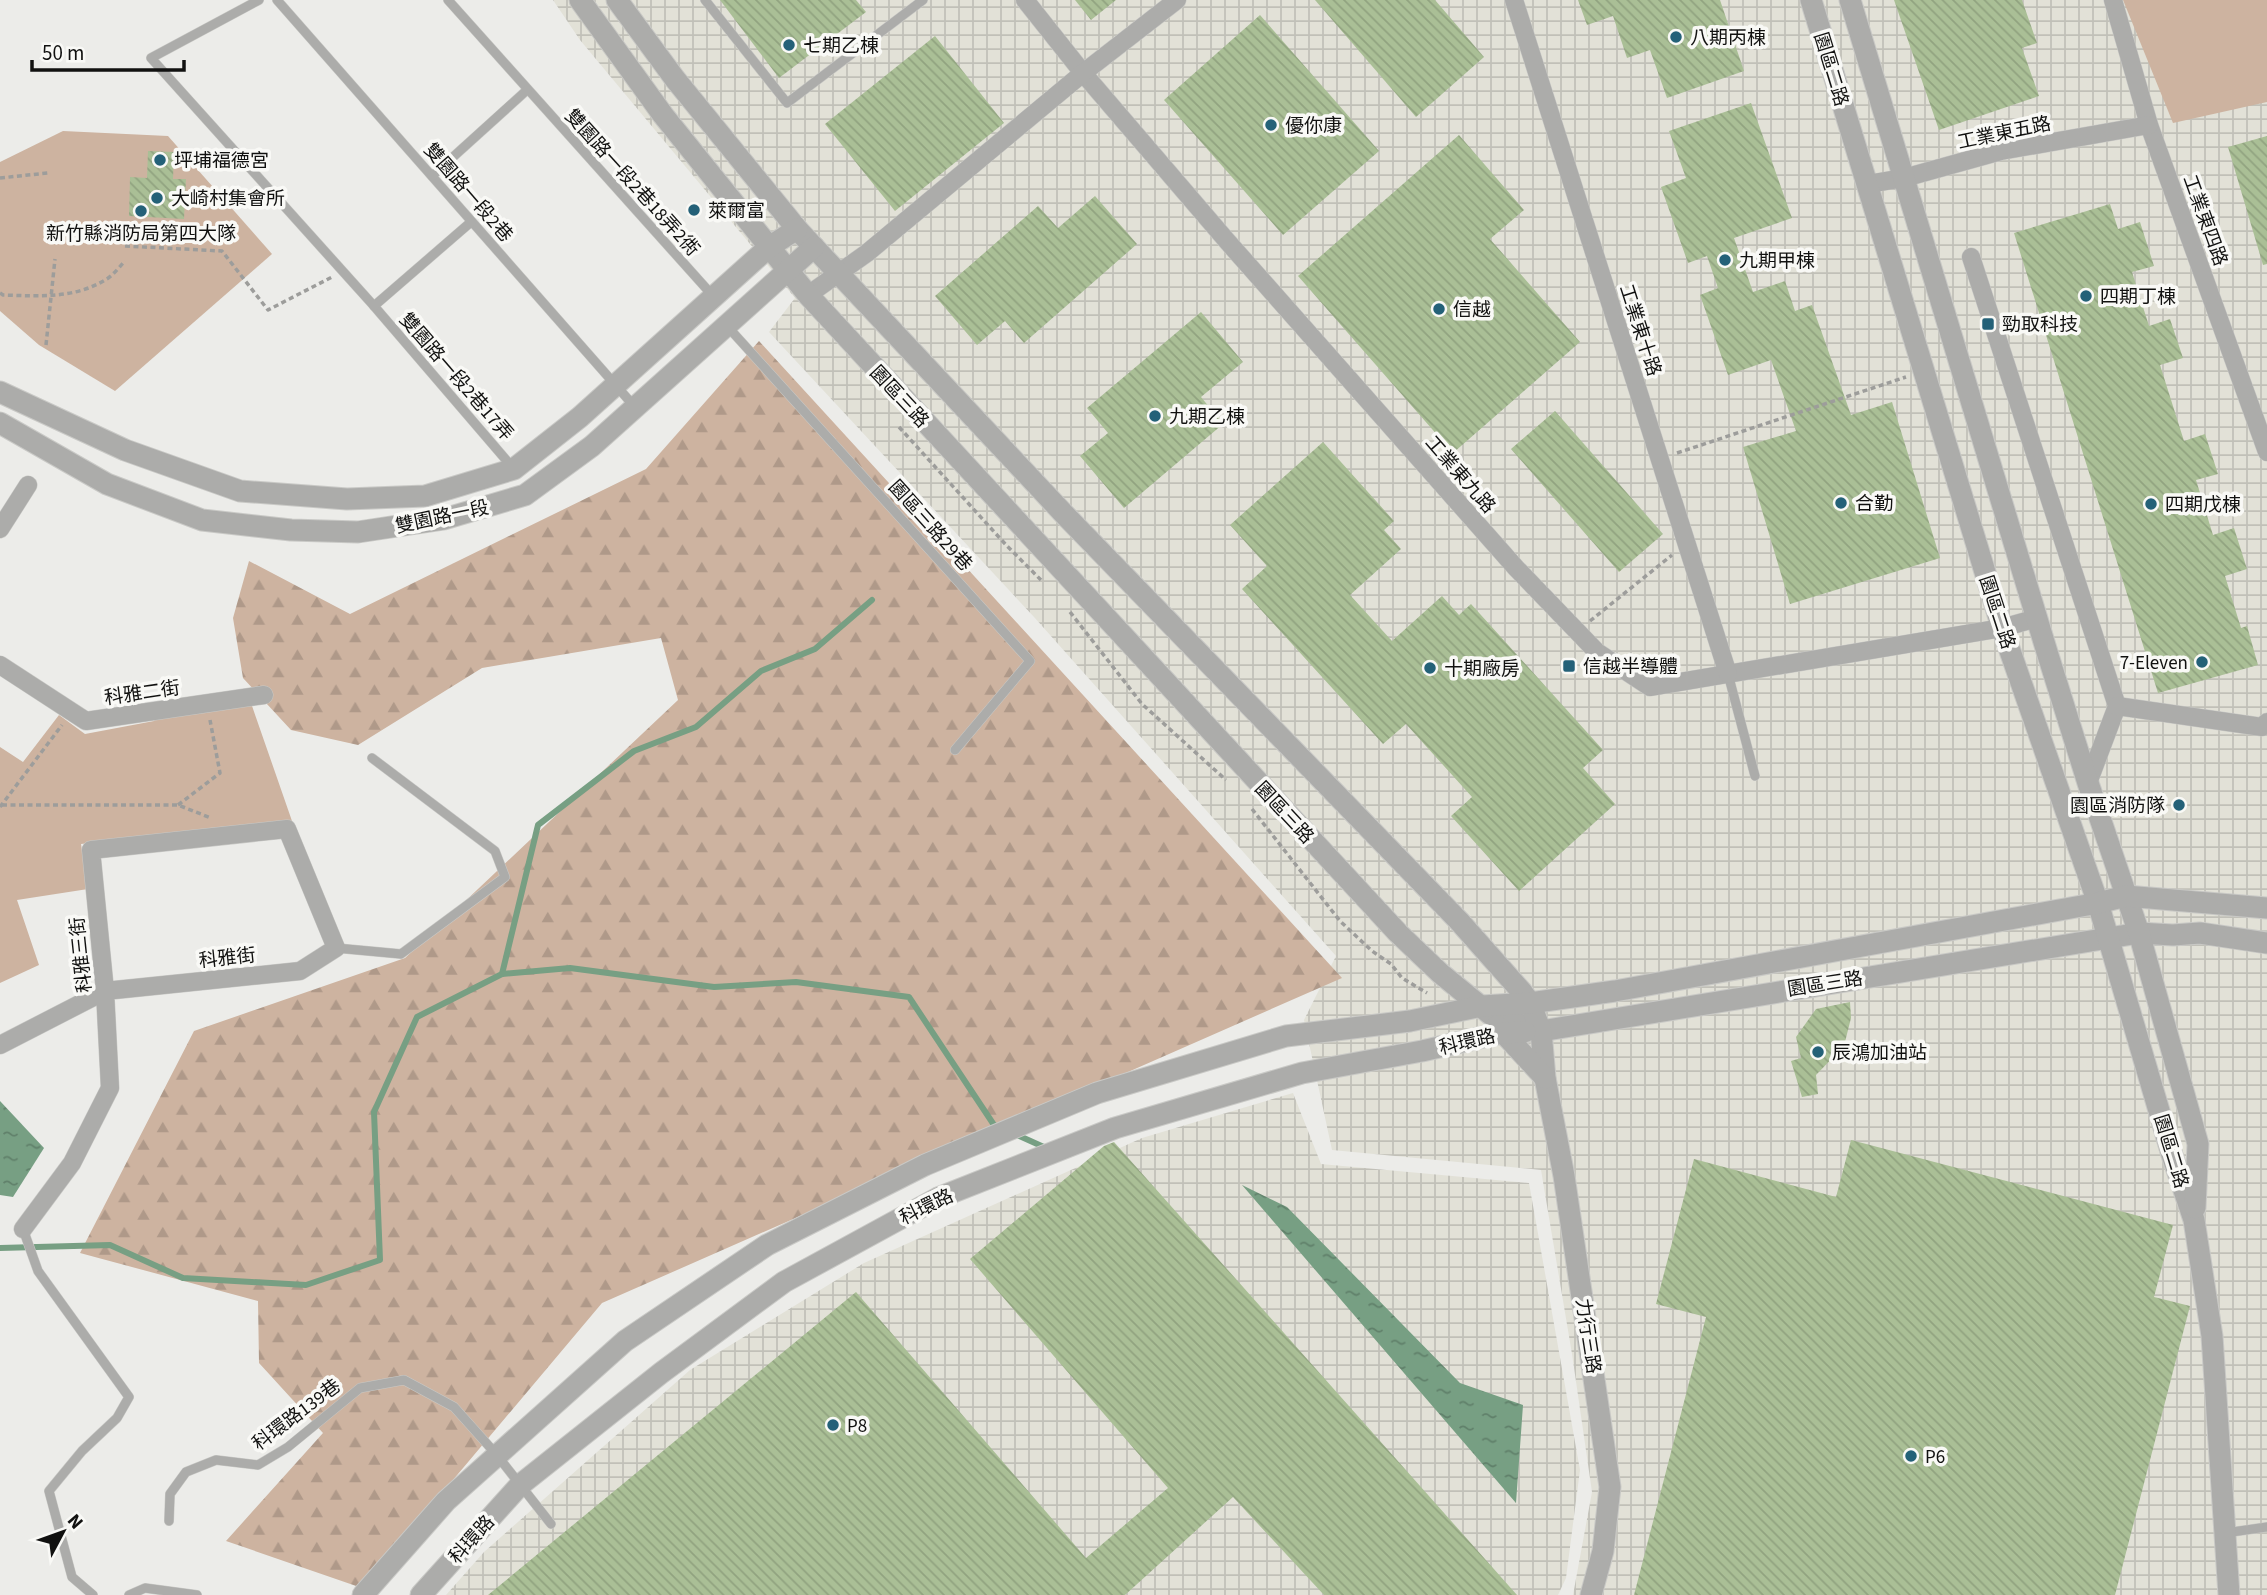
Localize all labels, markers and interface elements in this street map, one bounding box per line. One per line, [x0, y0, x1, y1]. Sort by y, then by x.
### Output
place label: 八期丙棟 [1690, 25, 1766, 52]
scale bar [32, 28, 184, 72]
marker: 八期丙棟 [1668, 29, 1684, 45]
street label: 園區二路 [1807, 29, 1855, 110]
place label: 七期乙棟 [803, 33, 879, 60]
marker: 七期乙棟 [781, 37, 797, 53]
text: 50 m [42, 38, 84, 68]
street label: 雙園路一段2巷18弄2衖 [558, 103, 705, 263]
street label: 工業東五路 [1955, 110, 2054, 157]
place label: 優你康 [1285, 113, 1342, 140]
marker: 優你康 [1263, 117, 1279, 133]
street label: 雙園路一段2巷 [417, 138, 519, 248]
place label: 坪埔福德宮 [174, 148, 269, 175]
marker: 坪埔福德宮 [152, 152, 168, 168]
street label: 工業東四路 [2176, 171, 2234, 270]
place label: 大崎村集會所 [171, 186, 285, 213]
marker: 大崎村集會所 [149, 190, 165, 206]
place label: 萊爾富 [708, 198, 765, 225]
marker: 萊爾富 [686, 202, 702, 218]
marker: 新竹縣消防局第四大隊 [133, 203, 149, 219]
place label: 新竹縣消防局第四大隊 [46, 221, 236, 248]
place label: 九期甲棟 [1739, 248, 1815, 275]
marker: 九期甲棟 [1717, 252, 1733, 268]
street label: 工業東十路 [1612, 281, 1667, 380]
place label: 四期丁棟 [2100, 284, 2176, 311]
marker: 四期丁棟 [2078, 288, 2094, 304]
place label: 信越 [1453, 297, 1491, 324]
marker: 信越 [1431, 301, 1447, 317]
street label: 雙園路一段2巷17弄 [393, 307, 519, 447]
place label: 勁取科技 [2002, 312, 2078, 339]
marker: 勁取科技 [1980, 316, 1996, 332]
street label: 園區三路 [863, 360, 935, 434]
place label: 九期乙棟 [1169, 404, 1245, 431]
marker: 九期乙棟 [1147, 408, 1163, 424]
street label: 工業東九路 [1419, 430, 1501, 520]
street label: 園區三路29巷 [882, 475, 978, 577]
place label: 合勤 [1855, 491, 1893, 518]
place label: 四期戊棟 [2165, 492, 2241, 519]
street label: 雙園路一段 [393, 494, 492, 541]
marker: 合勤 [1833, 495, 1849, 511]
marker: 四期戊棟 [2143, 496, 2159, 512]
street label: 園區二路 [1972, 572, 2021, 653]
place label: 7-Eleven [2120, 650, 2188, 677]
place label: 信越半導體 [1583, 654, 1678, 681]
marker: 7-Eleven [2194, 654, 2210, 670]
place label: 十期廠房 [1444, 656, 1520, 683]
marker: 信越半導體 [1561, 658, 1577, 674]
marker: 十期廠房 [1422, 660, 1438, 676]
street label: 科雅二街 [103, 675, 182, 712]
street label: 園區三路 [1248, 776, 1320, 850]
place label: 園區消防隊 [2070, 793, 2165, 820]
marker: 園區消防隊 [2171, 797, 2187, 813]
street label: 科雅三街 [64, 916, 99, 994]
street label: 科雅街 [197, 942, 257, 975]
street label: 園區三路 [1786, 965, 1865, 1004]
street label: 科環路 [1437, 1023, 1498, 1062]
place label: 辰鴻加油站 [1832, 1040, 1927, 1067]
marker: 辰鴻加油站 [1810, 1044, 1826, 1060]
street label: 園區二路 [2147, 1111, 2195, 1192]
street label: 科環路 [895, 1183, 958, 1232]
street label: 力行三路 [1568, 1297, 1607, 1376]
street label: 科環路139巷 [247, 1373, 347, 1457]
place label: P8 [847, 1413, 867, 1440]
marker: P8 [825, 1417, 841, 1433]
place label: P6 [1925, 1444, 1945, 1471]
marker: P6 [1903, 1448, 1919, 1464]
north arrow [28, 1497, 98, 1567]
text: N [60, 1508, 89, 1535]
street label: 科環路 [443, 1510, 501, 1570]

